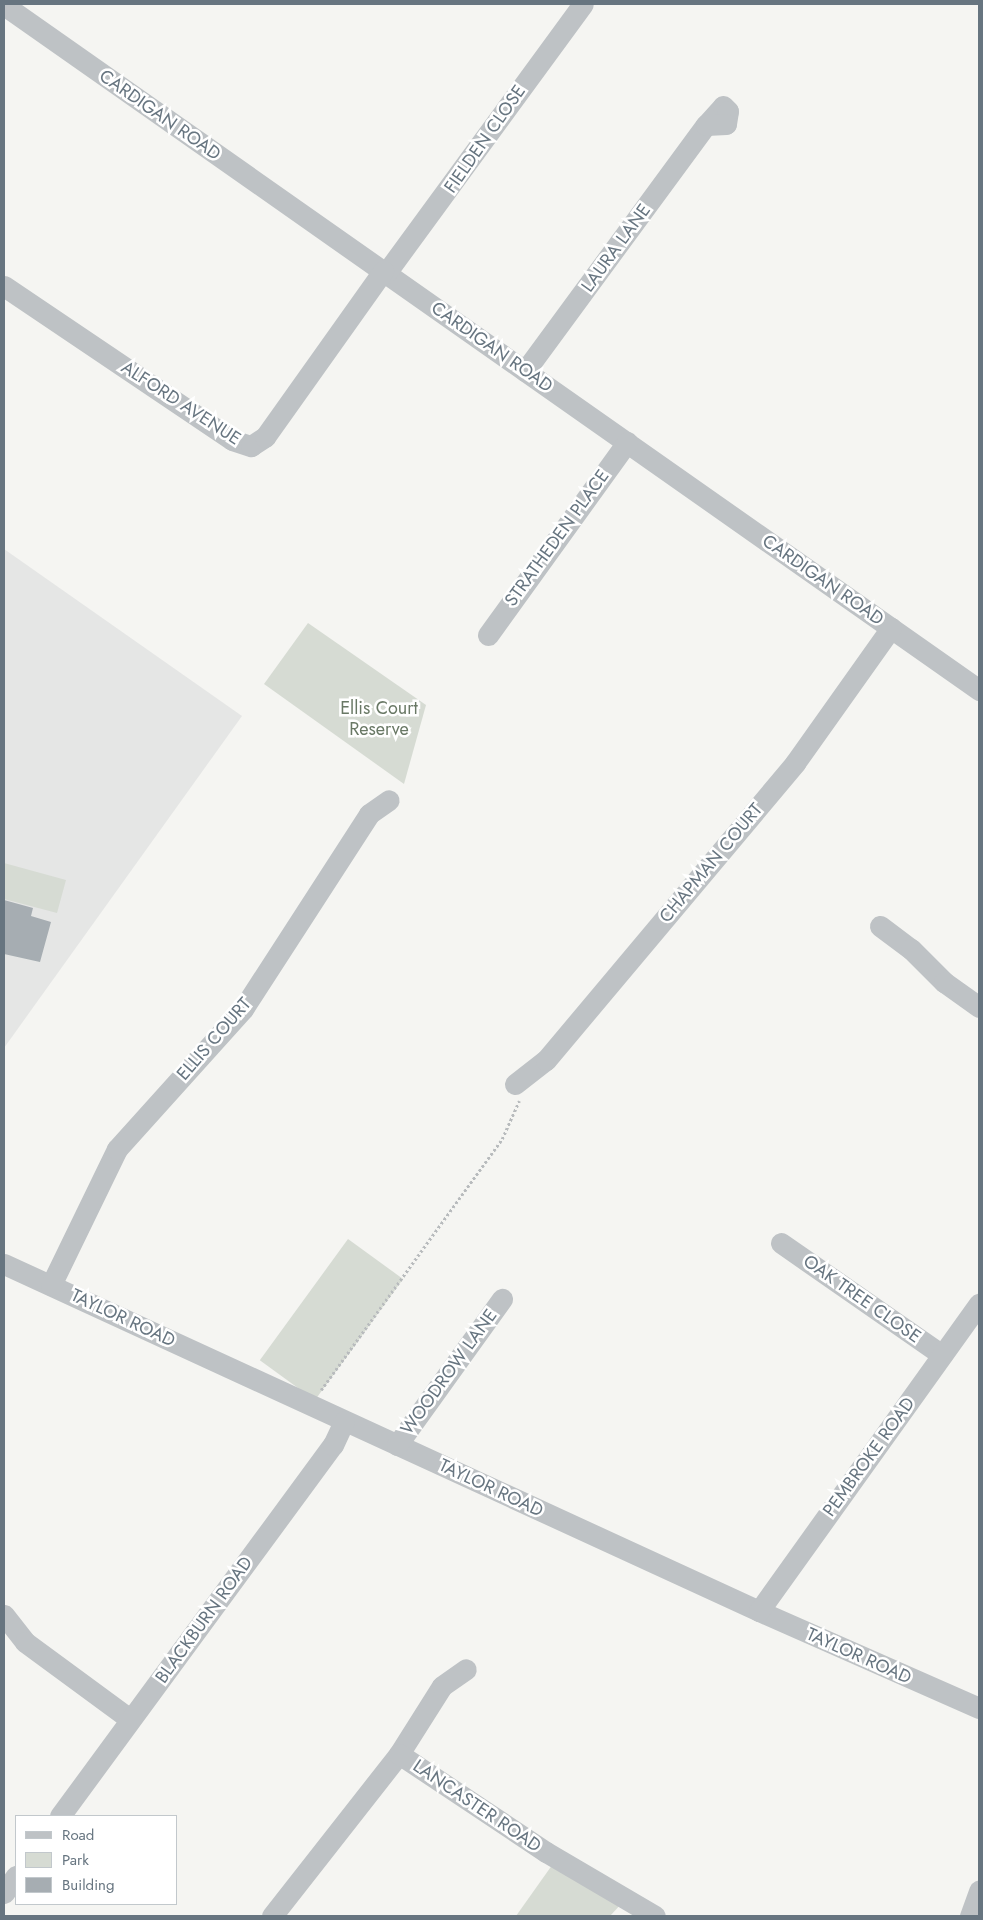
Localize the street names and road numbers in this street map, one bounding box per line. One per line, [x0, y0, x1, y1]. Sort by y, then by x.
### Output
street label: CARDIGAN ROAD [95, 65, 225, 165]
street label: FIELDEN CLOSE [440, 81, 530, 197]
street label: LAURA LANE [577, 200, 655, 296]
street label: CARDIGAN ROAD [427, 297, 557, 397]
street label: ALFORD AVENUE [117, 356, 245, 450]
street label: STRATHEDEN PLACE [500, 465, 614, 611]
street label: CARDIGAN ROAD [758, 530, 888, 630]
street label: CHAPMAN COURT [655, 799, 767, 927]
street label: ELLIS COURT [172, 993, 256, 1085]
street label: OAK TREE CLOSE [799, 1250, 925, 1348]
street label: TAYLOR ROAD [67, 1284, 179, 1352]
street label: WOODROW LANE [396, 1305, 502, 1439]
street label: PEMBROKE ROAD [819, 1393, 919, 1521]
street label: TAYLOR ROAD [435, 1454, 547, 1522]
street label: BLACKBURN ROAD [151, 1553, 257, 1687]
street label: TAYLOR ROAD [803, 1623, 915, 1689]
street label: LANCASTER ROAD [409, 1755, 545, 1857]

